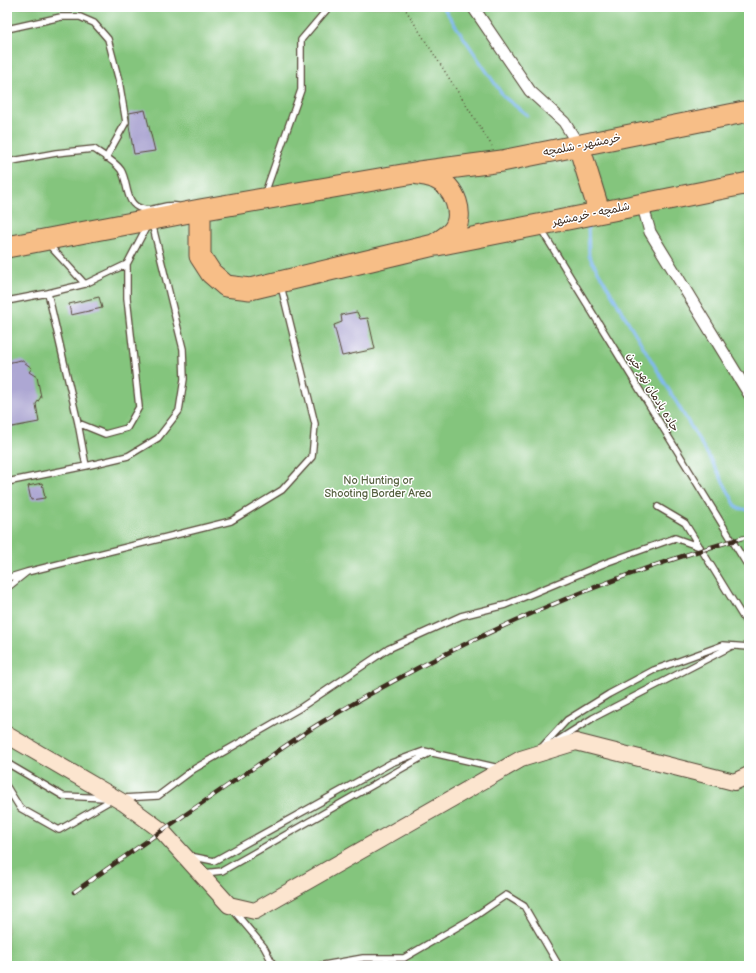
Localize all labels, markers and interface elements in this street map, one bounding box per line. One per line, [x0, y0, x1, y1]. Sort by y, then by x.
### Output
street label: خرمشهر - شلمچه [542, 131, 622, 159]
street label: شلمچه - خرمشهر [550, 199, 631, 229]
street label: جاده یادمان نهر خین [624, 350, 682, 434]
park label: No Hunting or Shooting Border Area [324, 474, 432, 500]

